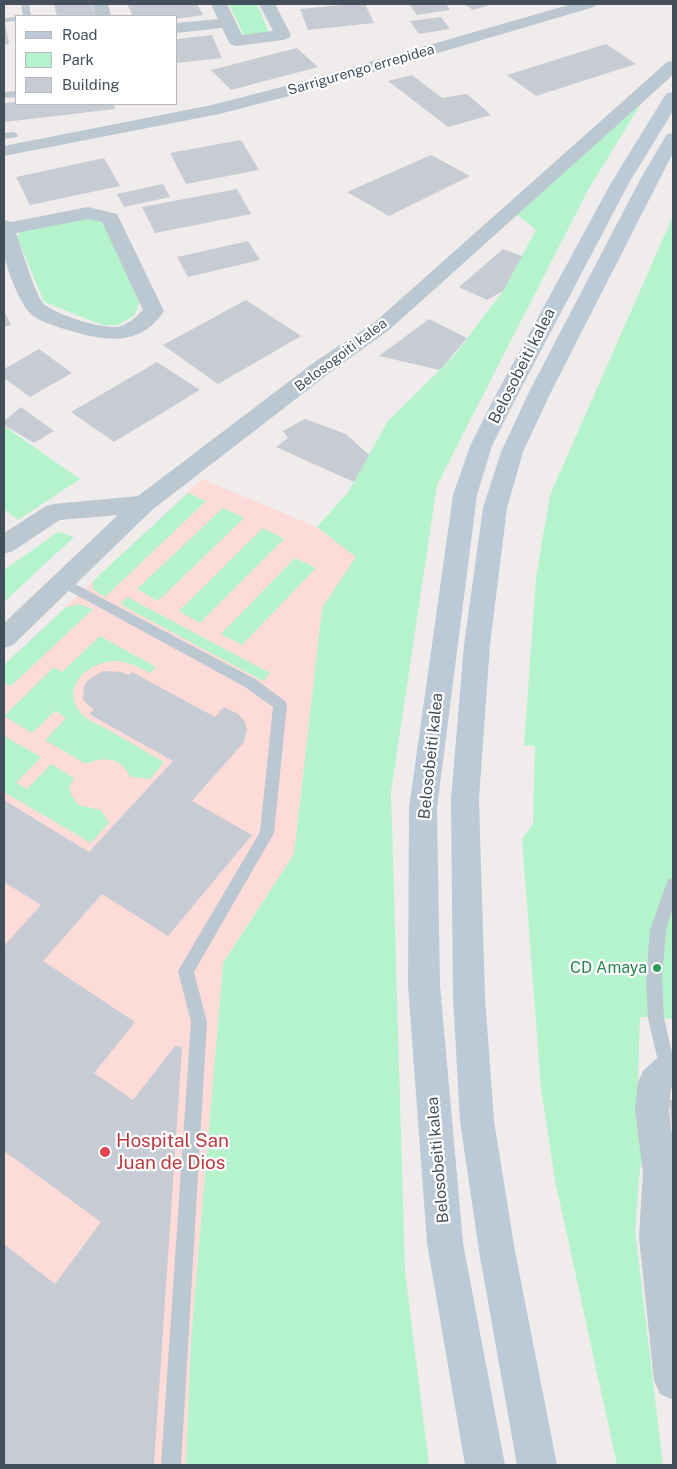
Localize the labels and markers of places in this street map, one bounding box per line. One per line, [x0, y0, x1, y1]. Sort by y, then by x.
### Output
place label: CD Amaya [570, 958, 647, 978]
marker: CD Amaya [651, 962, 663, 974]
place label: Hospital San Juan de Dios [116, 1130, 229, 1174]
marker: Hospital San Juan de Dios [98, 1145, 112, 1159]

